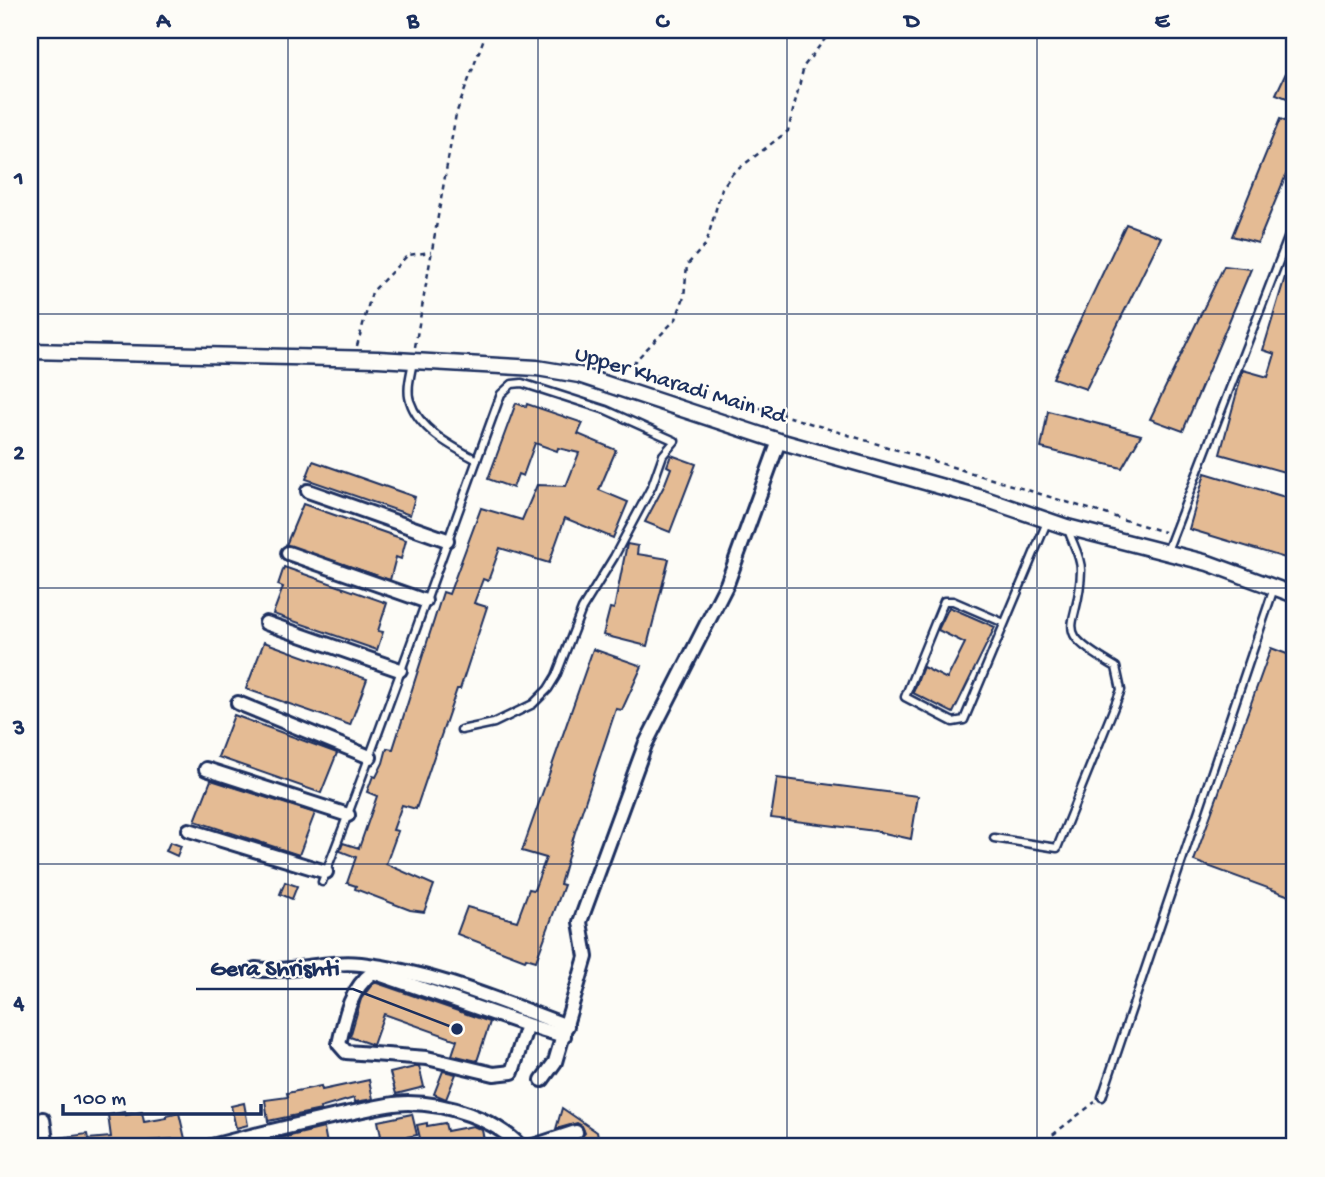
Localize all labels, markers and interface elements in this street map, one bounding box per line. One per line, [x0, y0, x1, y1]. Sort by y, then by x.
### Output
text: A [155, 9, 171, 36]
text: B [406, 9, 420, 36]
text: C [656, 9, 671, 36]
text: D [903, 9, 921, 36]
text: E [1155, 9, 1171, 36]
text: 1 [13, 166, 24, 193]
street label: Upper Kharadi Main Rd [571, 341, 790, 431]
text: 2 [13, 441, 25, 468]
text: 3 [12, 716, 25, 743]
callout: Gera Shrishti [196, 944, 353, 989]
text: Gera Shrishti [210, 956, 340, 985]
text: 4 [13, 991, 25, 1018]
scale bar [63, 1072, 261, 1116]
text: 100 m [73, 1088, 126, 1113]

